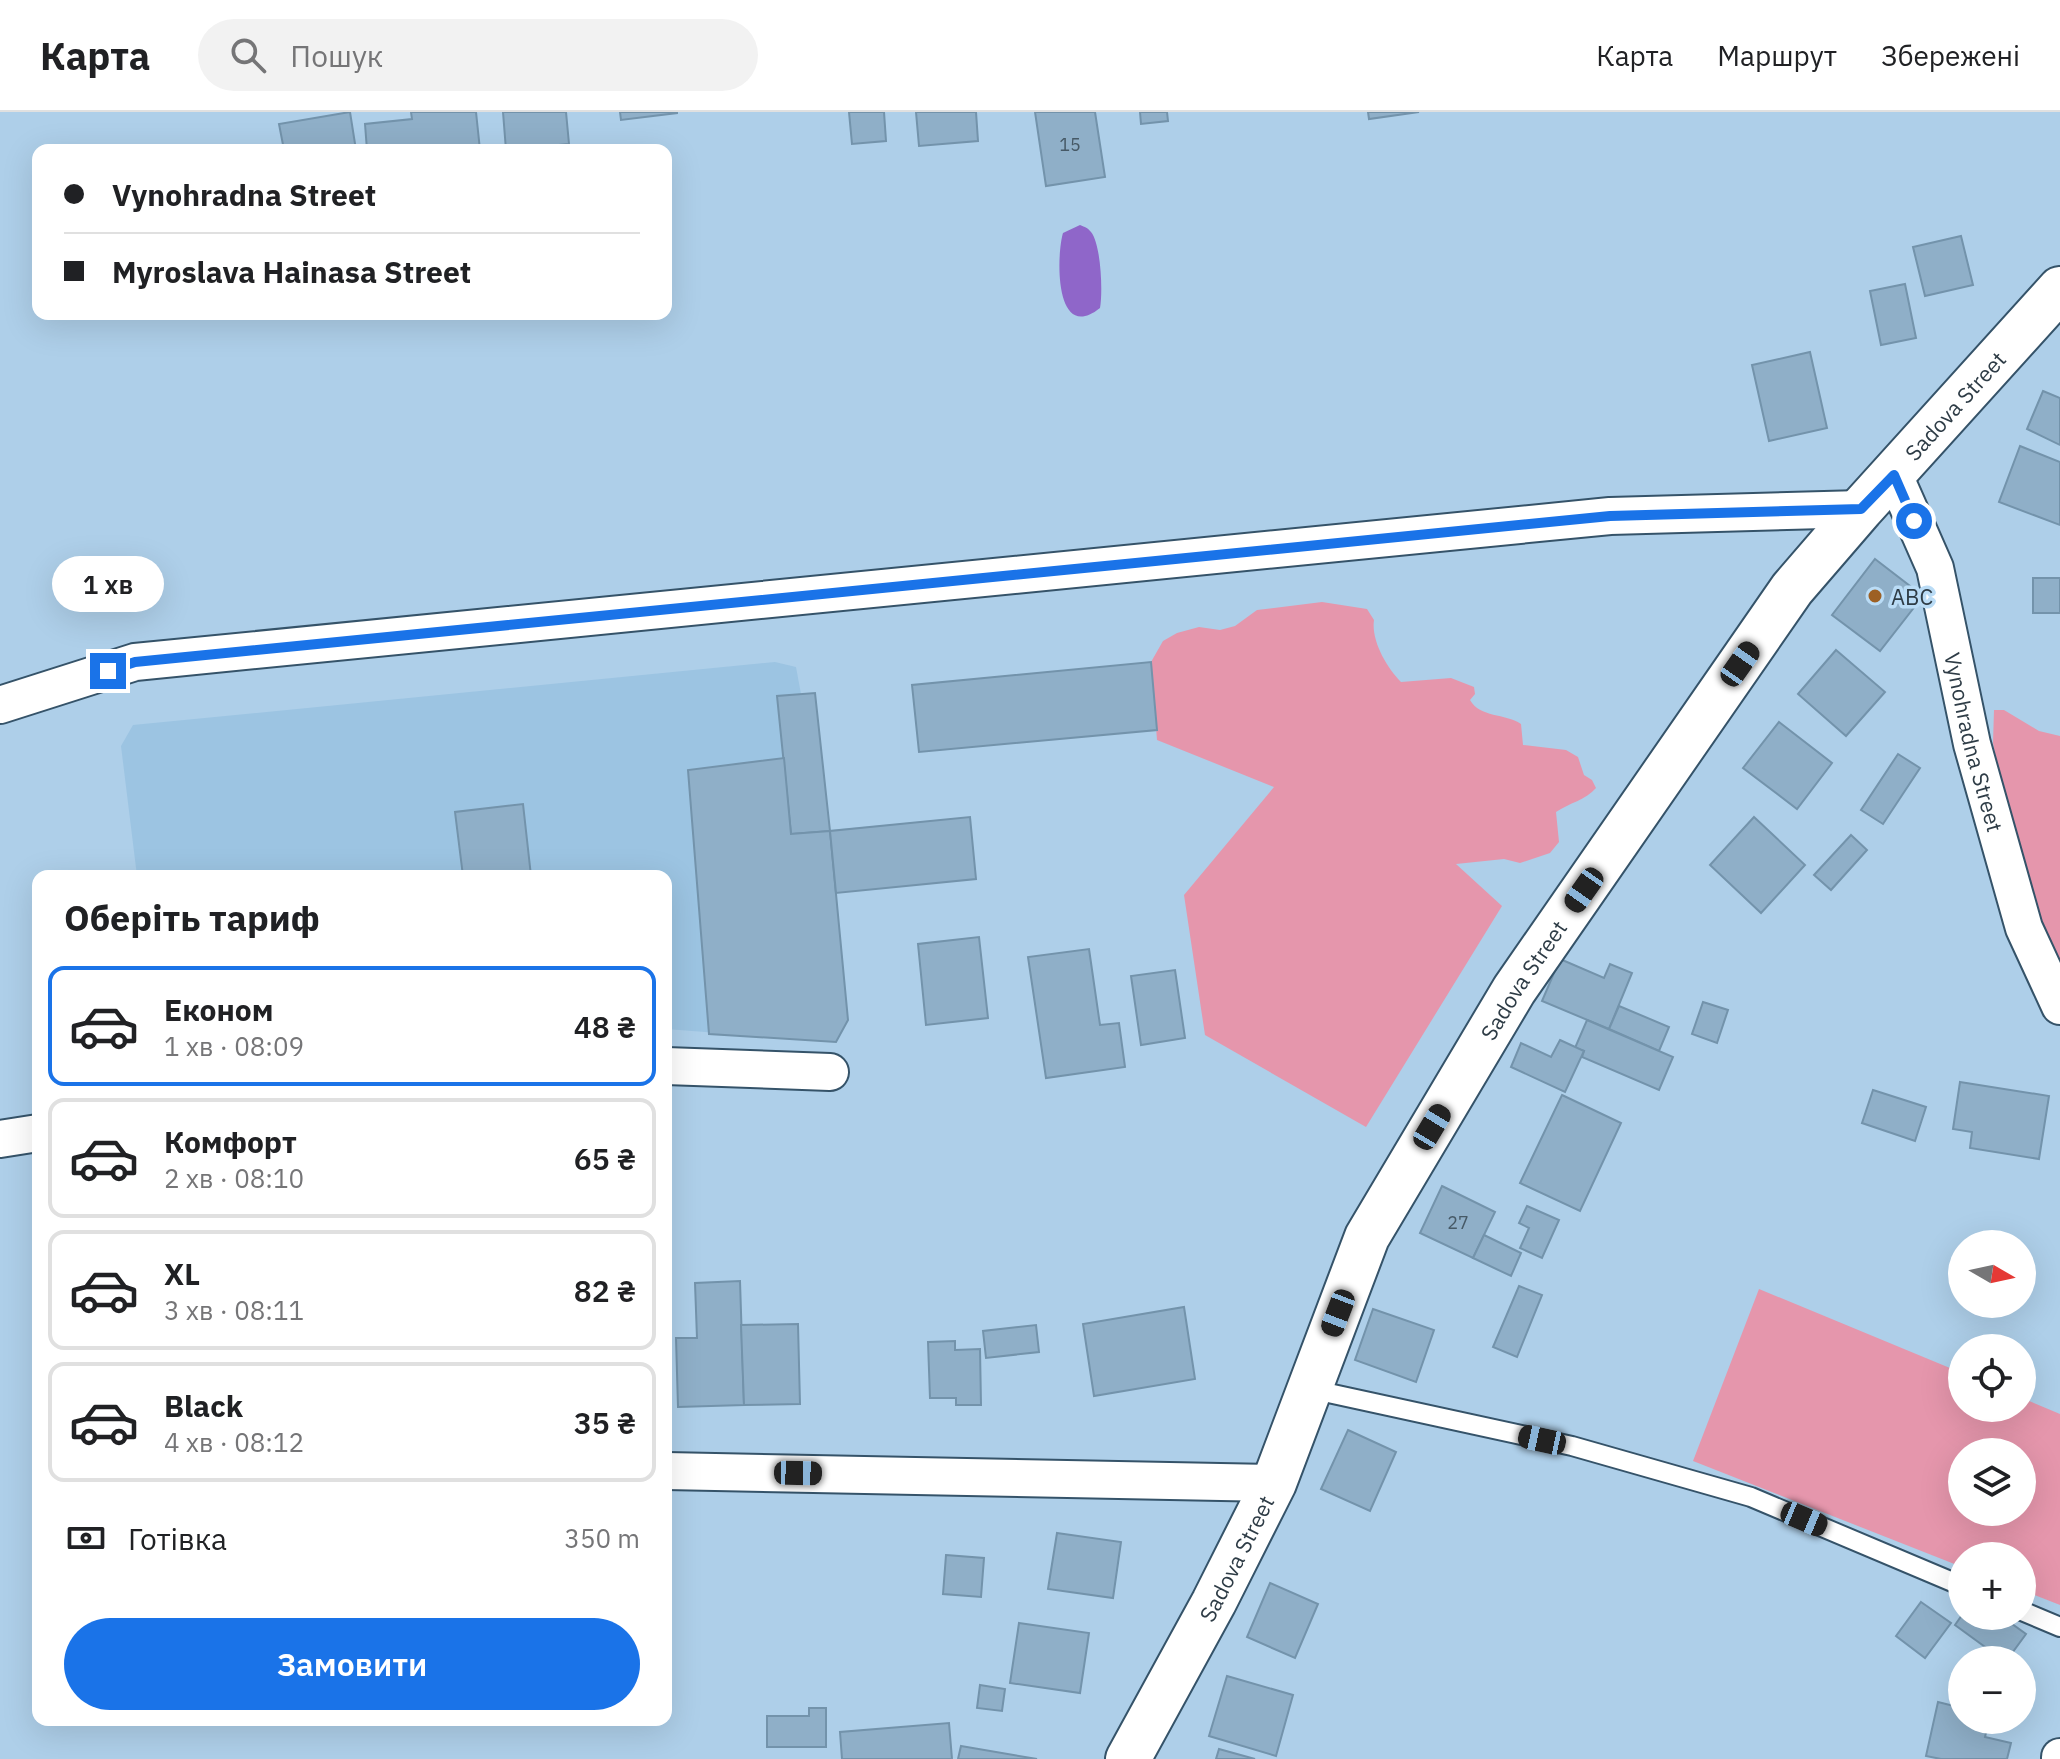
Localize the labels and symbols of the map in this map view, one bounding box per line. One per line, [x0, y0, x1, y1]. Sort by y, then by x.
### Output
house number: 15 [1059, 133, 1081, 156]
street label: Sadova Street [1898, 345, 2012, 466]
route start [1896, 503, 1932, 539]
callout: 1 хв [52, 555, 164, 611]
place label: ABC [1891, 582, 1933, 611]
marker: ABC [1866, 587, 1884, 605]
car [1716, 637, 1764, 691]
street label: Vynohradna Street [1939, 650, 2011, 835]
route end [90, 653, 126, 689]
car [1560, 863, 1608, 917]
street label: Sadova Street [1473, 914, 1573, 1045]
car [1409, 1100, 1455, 1154]
house number: 27 [1447, 1211, 1469, 1234]
north arrow [1948, 1230, 2036, 1318]
car [1318, 1286, 1358, 1340]
car [1516, 1423, 1568, 1457]
car [774, 1461, 822, 1485]
street label: Sadova Street [1192, 1490, 1280, 1626]
car [1777, 1499, 1831, 1539]

